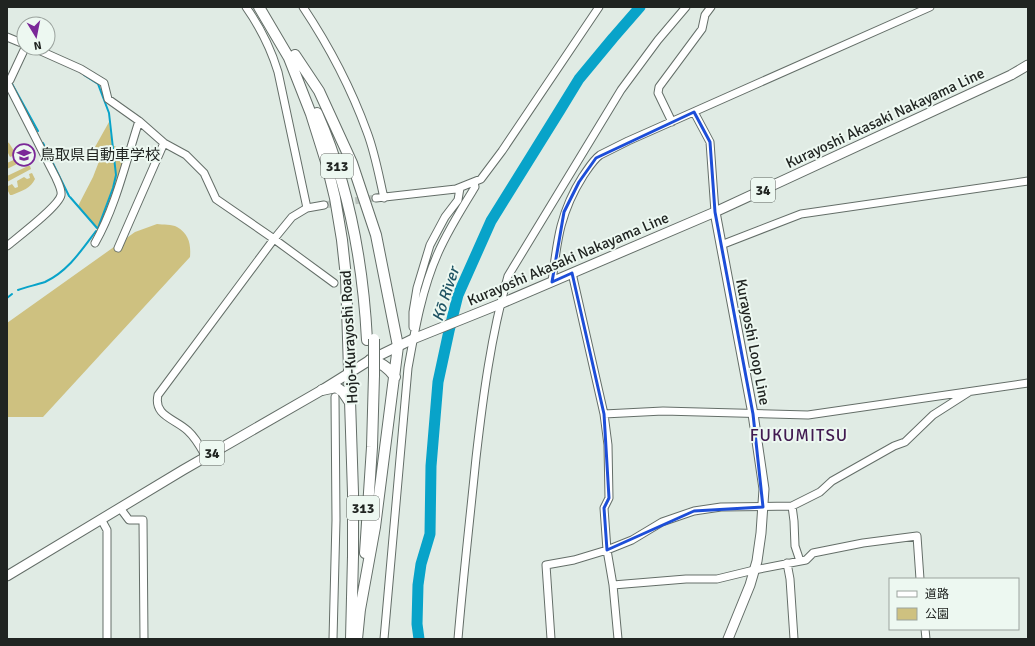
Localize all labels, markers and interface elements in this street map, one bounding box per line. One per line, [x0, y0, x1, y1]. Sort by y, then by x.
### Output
north arrow [16, 16, 56, 56]
text: N [33, 38, 43, 52]
street label: Kurayoshi Akasaki Nakayama Line [783, 64, 987, 172]
school or university icon: 鳥取県自動車学校 [11, 142, 37, 168]
place label: 鳥取県自動車学校 [40, 146, 160, 164]
road number: 313 [321, 154, 353, 178]
road number: 34 [751, 178, 775, 202]
street label: Kurayoshi Akasaki Nakayama Line [465, 208, 671, 310]
water label: Kō River [428, 263, 465, 324]
street label: Hojo-Kurayoshi Road [337, 270, 361, 404]
street label: Kurayoshi Loop Line [732, 277, 774, 407]
district label: FUKUMITSU [750, 425, 848, 446]
road number: 34 [200, 441, 224, 465]
road number: 313 [347, 496, 379, 520]
legend [889, 578, 1019, 630]
text: 道路 [925, 587, 949, 602]
text: 公園 [925, 607, 949, 622]

